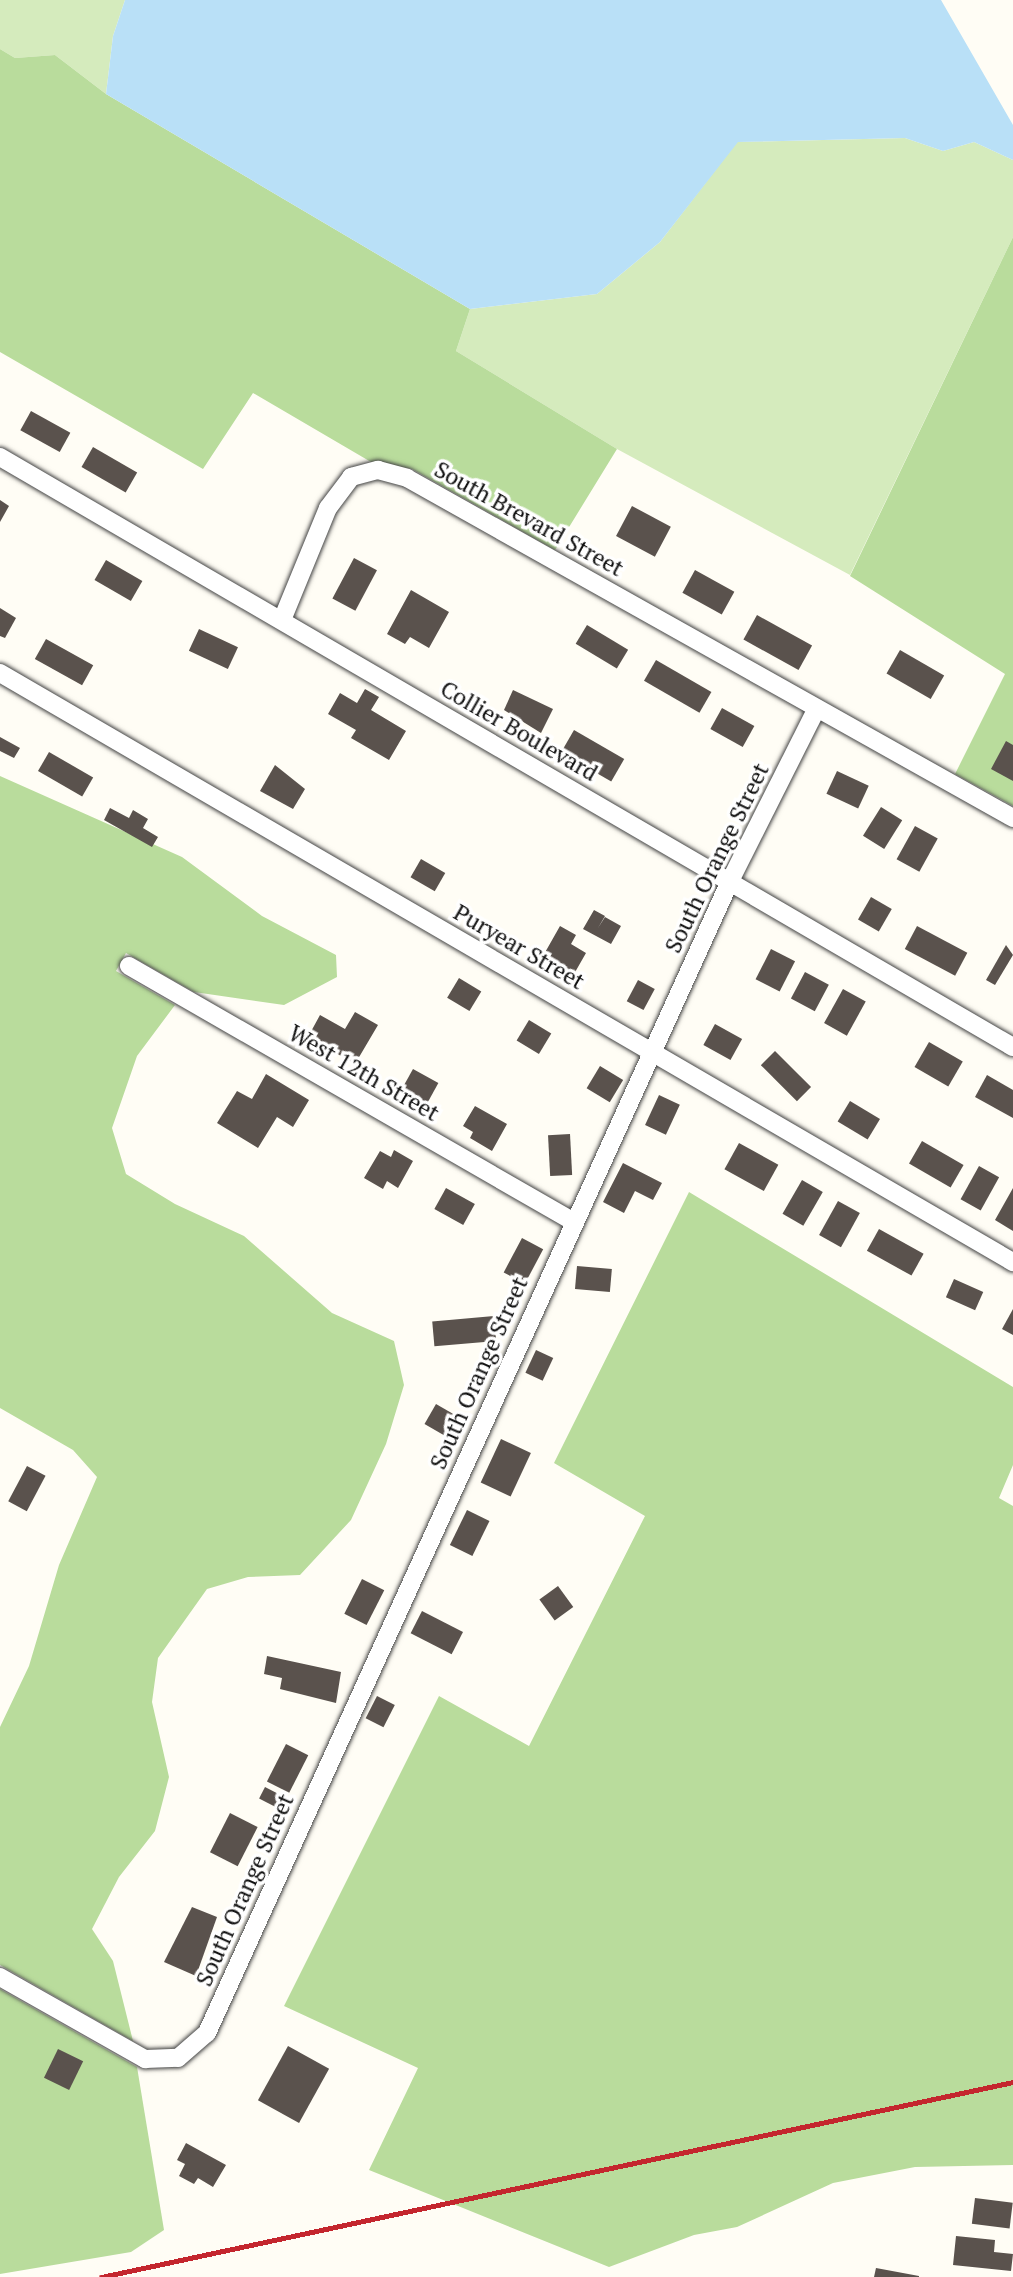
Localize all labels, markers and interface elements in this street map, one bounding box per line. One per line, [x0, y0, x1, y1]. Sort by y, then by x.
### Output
street label: South Brevard Street [430, 456, 628, 582]
street label: Collier Boulevard [436, 675, 602, 787]
street label: South Orange Street [659, 759, 775, 957]
street label: Puryear Street [449, 898, 589, 996]
street label: West 12th Street [284, 1019, 444, 1127]
street label: South Orange Street [424, 1273, 534, 1473]
street label: South Orange Street [190, 1790, 300, 1990]

